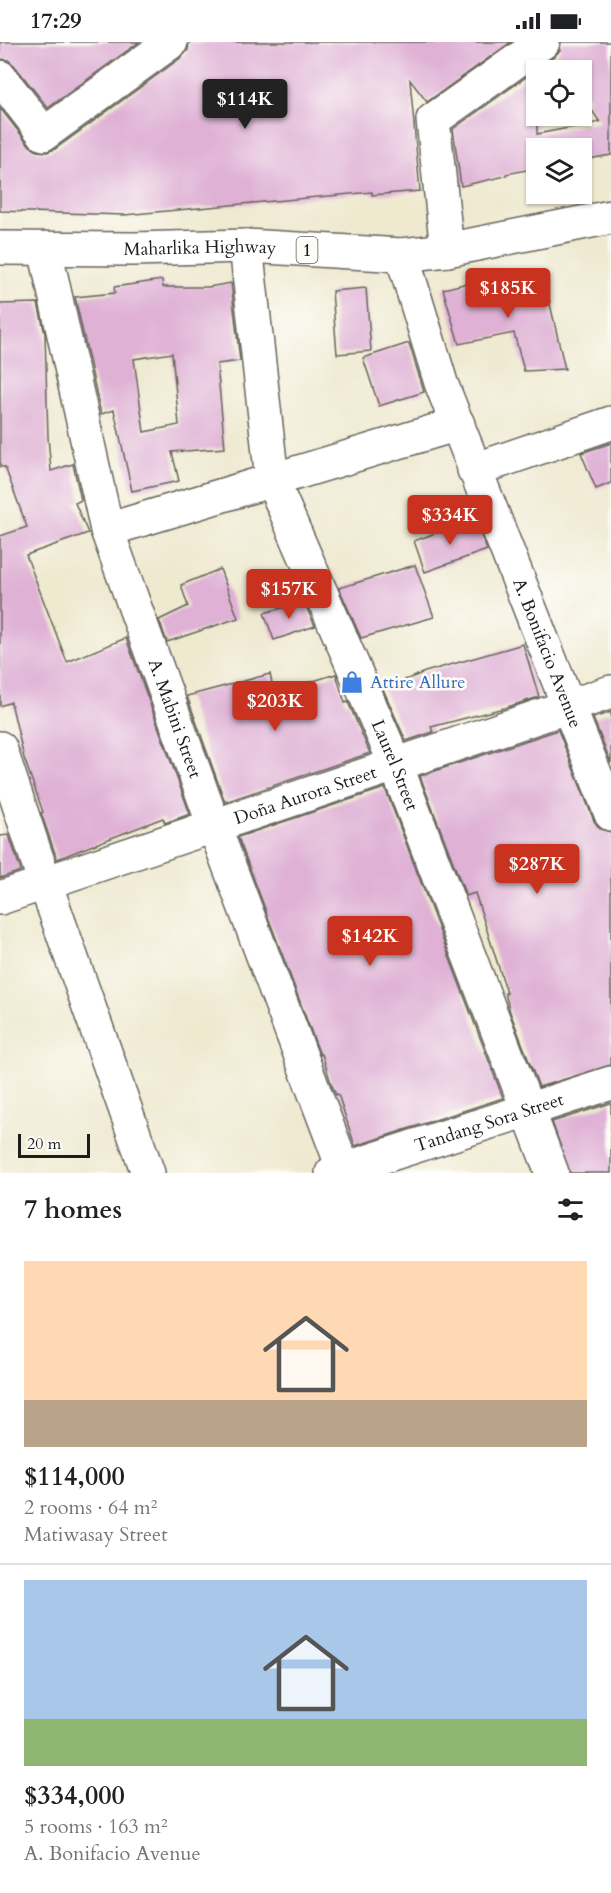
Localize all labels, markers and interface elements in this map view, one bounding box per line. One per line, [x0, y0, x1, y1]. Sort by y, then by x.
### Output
text: 17:29 [30, 6, 81, 36]
map controls [526, 60, 592, 204]
button: locate [526, 60, 592, 126]
pin: $114K [203, 79, 287, 130]
text: $114K [216, 85, 274, 112]
button: layers [526, 138, 592, 204]
street label: Maharlika Highway [124, 234, 277, 262]
road number: 1 [296, 237, 318, 263]
pin: $185K [466, 268, 550, 319]
text: $185K [479, 274, 537, 301]
pin: $334K [408, 495, 492, 546]
text: $334K [421, 501, 479, 528]
pin: $157K [247, 569, 331, 620]
text: $157K [260, 575, 318, 602]
street label: A. Bonifacio Avenue [506, 575, 588, 732]
street label: A. Mabini Street [142, 655, 208, 782]
shop icon: Attire Allure [339, 669, 365, 695]
place label: Attire Allure [370, 670, 465, 695]
pin: $203K [233, 681, 317, 732]
text: $203K [246, 687, 304, 714]
street label: Laurel Street [365, 716, 424, 815]
street label: Doña Aurora Street [231, 760, 380, 831]
pin: $287K [495, 844, 579, 895]
text: $287K [508, 850, 566, 877]
pin: $142K [328, 916, 412, 967]
text: $142K [341, 922, 399, 949]
street label: Tandang Sora Street [412, 1087, 567, 1159]
scale bar [18, 1131, 90, 1158]
text: 20 m [27, 1133, 61, 1155]
text: 7 homes [24, 1192, 122, 1227]
icon: filters [554, 1193, 587, 1226]
icon: home [252, 1300, 360, 1408]
text: $114,000 [24, 1459, 125, 1494]
text: 2 rooms · 64 m² [24, 1494, 157, 1521]
text: Matiwasay Street [24, 1521, 168, 1548]
icon: home [252, 1619, 360, 1727]
text: $334,000 [24, 1778, 125, 1813]
text: 5 rooms · 163 m² [24, 1813, 168, 1840]
text: A. Bonifacio Avenue [24, 1840, 201, 1867]

